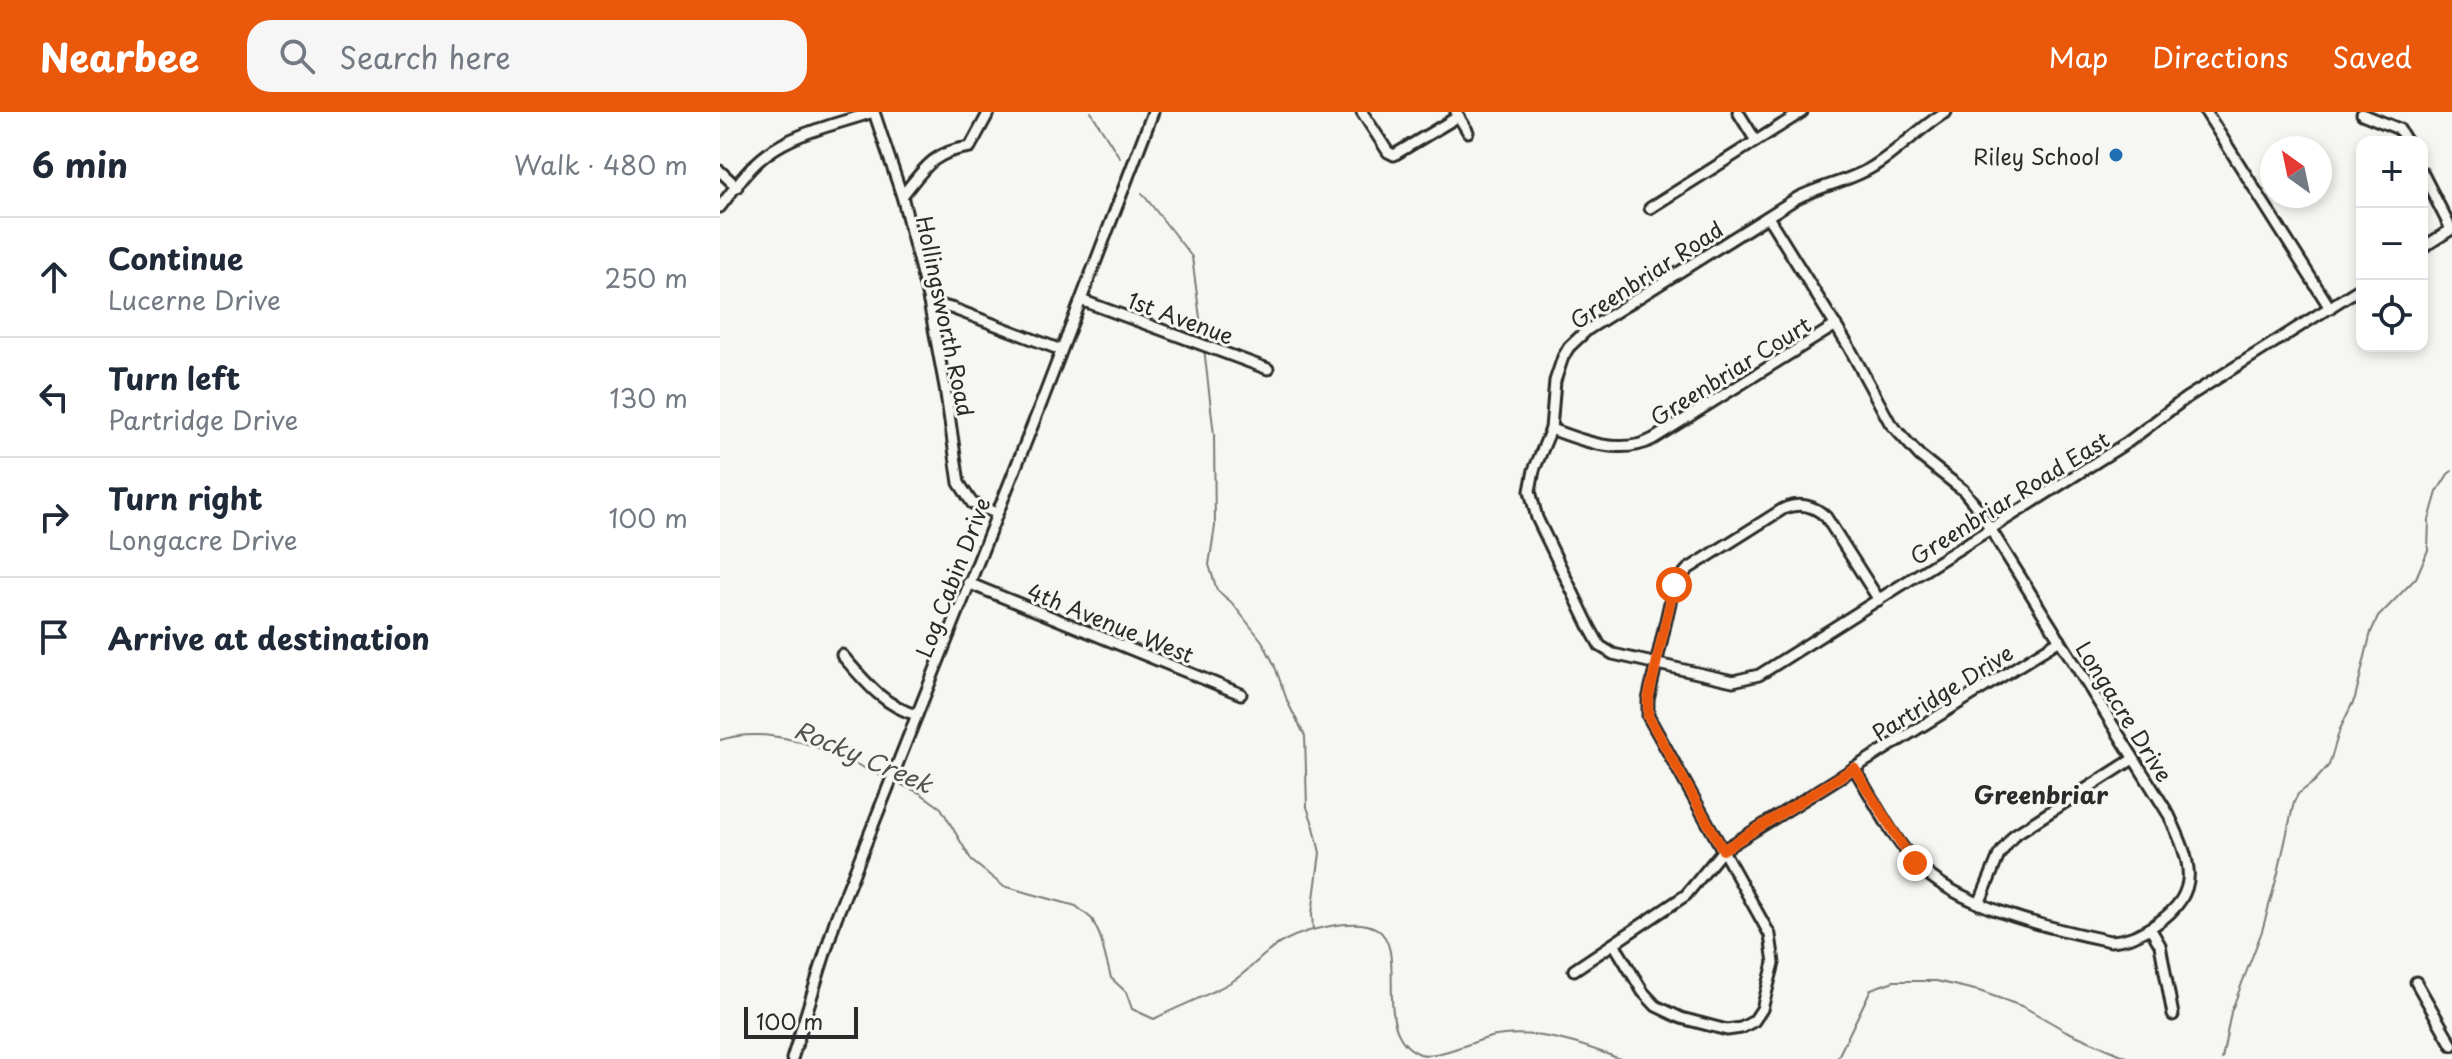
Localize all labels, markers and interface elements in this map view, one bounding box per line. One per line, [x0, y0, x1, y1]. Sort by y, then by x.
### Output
search box [247, 20, 807, 92]
text: Nearbee [40, 28, 199, 85]
icon: search [275, 34, 319, 78]
text: Search here [339, 34, 511, 79]
text: Map [2049, 35, 2108, 78]
text: Directions [2152, 35, 2289, 78]
text: Saved [2333, 35, 2412, 78]
north arrow [2260, 136, 2332, 208]
map controls [2356, 136, 2428, 352]
button: + [2356, 136, 2428, 208]
text: 6 min [32, 138, 128, 190]
place label: Riley School [1973, 139, 2100, 172]
text: Walk · 480 m [514, 145, 688, 184]
marker: Riley School [2107, 146, 2125, 164]
button: − [2356, 208, 2428, 280]
street label: Greenbriar Road [1563, 212, 1729, 336]
street label: Hollingsworth Road [909, 213, 983, 419]
text: Continue [108, 235, 243, 280]
icon: ahead [32, 255, 76, 299]
text: 250 m [604, 258, 688, 297]
text: Lucerne Drive [108, 280, 281, 319]
button: locate [2356, 280, 2428, 352]
street label: 1st Avenue [1123, 283, 1239, 351]
street label: Greenbriar Court [1643, 307, 1817, 433]
text: Turn left [108, 355, 240, 400]
icon: left [32, 375, 76, 419]
text: 130 m [609, 378, 688, 417]
text: Partridge Drive [108, 400, 298, 439]
street label: Greenbriar Road East [1903, 422, 2115, 572]
text: Turn right [108, 475, 263, 520]
street label: Log Cabin Drive [906, 492, 998, 662]
icon: right [32, 495, 76, 539]
text: 100 m [608, 498, 688, 537]
text: Longacre Drive [108, 520, 298, 559]
route start [1656, 567, 1692, 603]
street label: 4th Avenue West [1023, 574, 1199, 670]
icon: arrive [32, 615, 76, 659]
text: Arrive at destination [108, 615, 430, 660]
street label: Longacre Drive [2068, 634, 2182, 788]
street label: Partridge Drive [1865, 635, 2019, 749]
water label: Rocky Creek [789, 711, 940, 802]
district label: Greenbriar [1974, 776, 2109, 812]
route end [1897, 845, 1933, 881]
scale bar [744, 1003, 858, 1039]
text: 100 m [756, 1004, 823, 1037]

